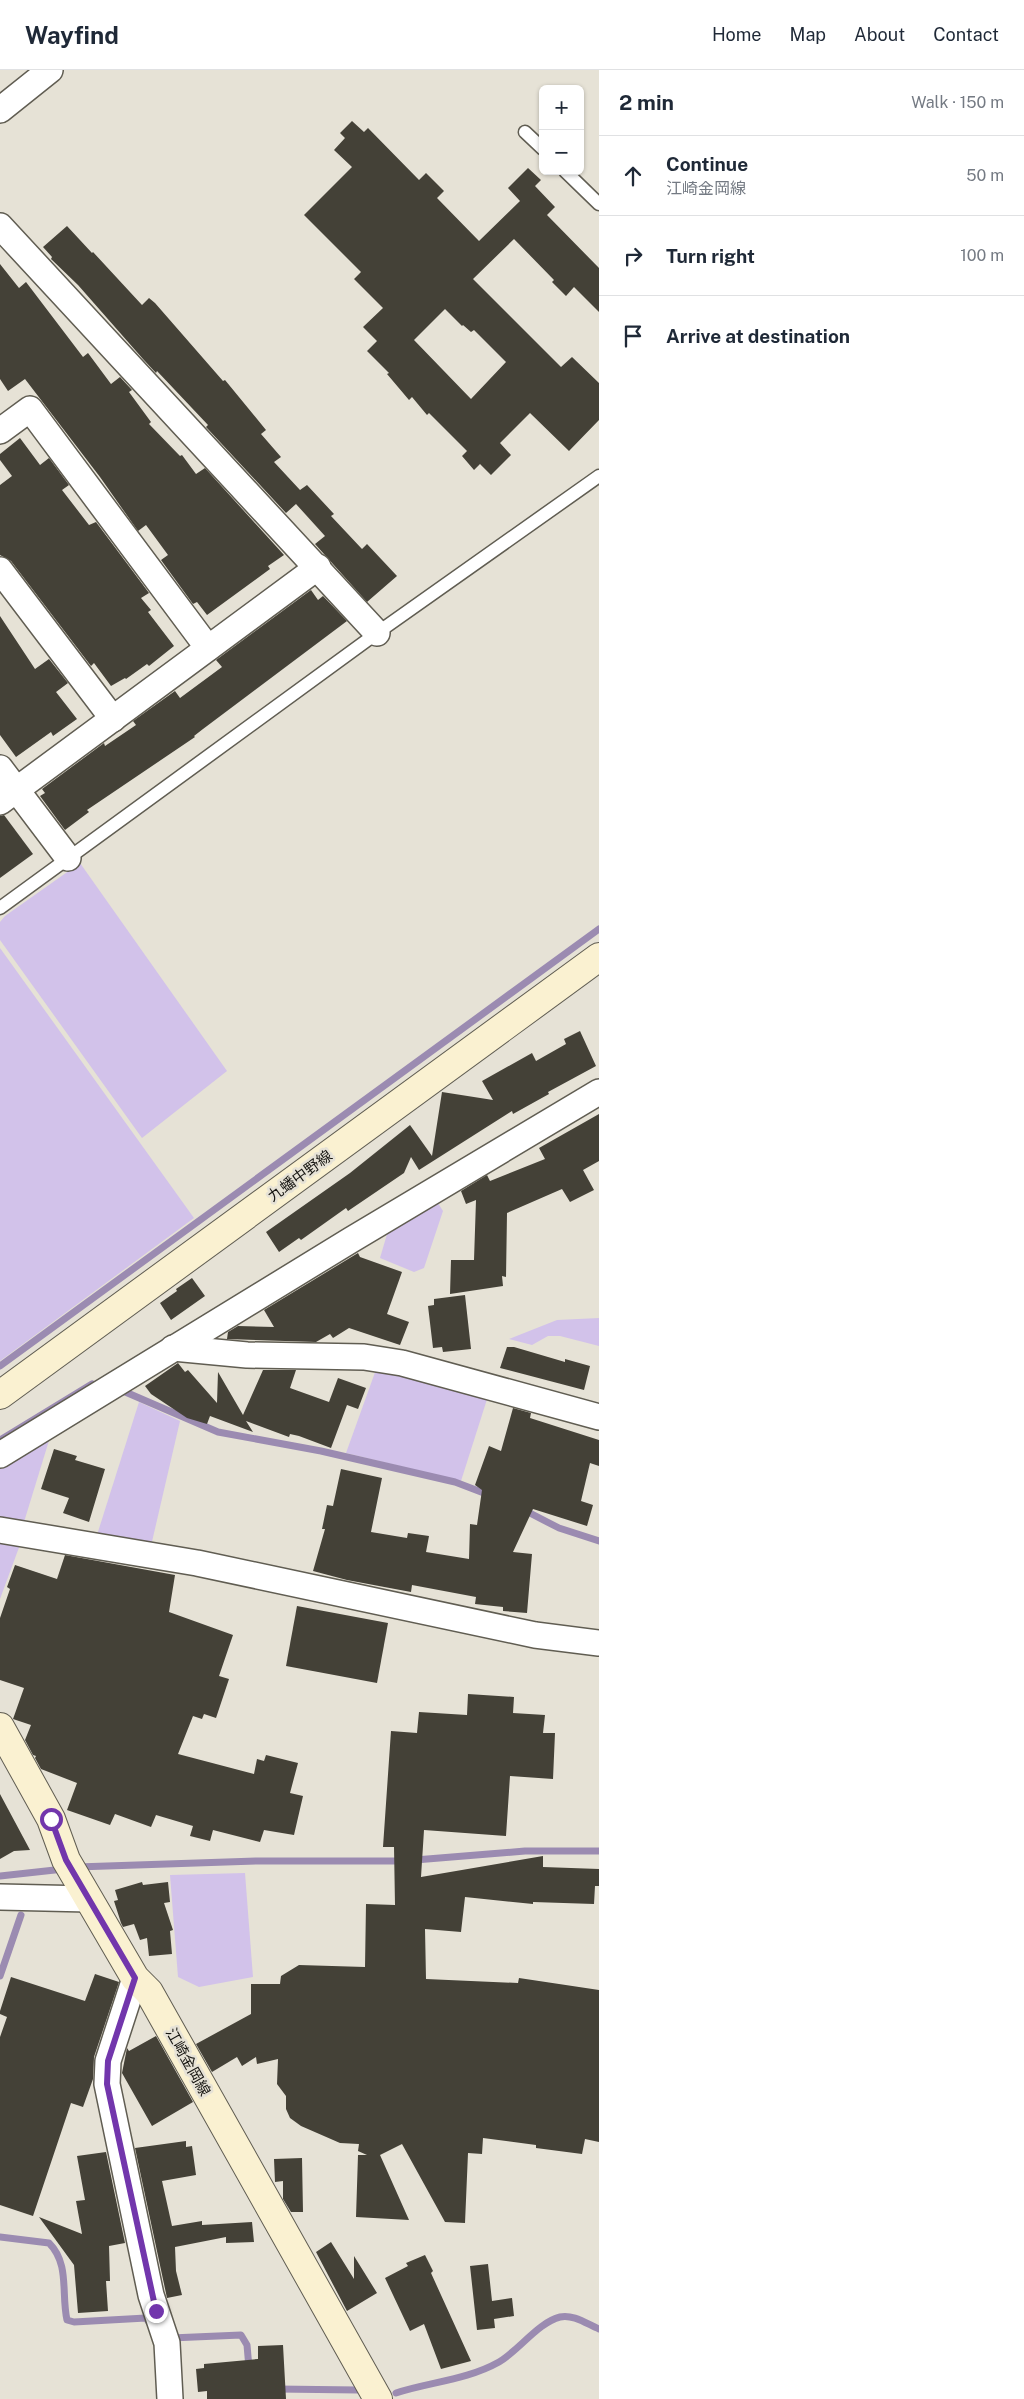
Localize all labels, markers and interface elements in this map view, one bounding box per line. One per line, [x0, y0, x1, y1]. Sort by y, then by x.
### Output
text: Wayfind [25, 21, 119, 49]
text: Home [712, 24, 762, 45]
text: Map [790, 24, 826, 45]
text: About [854, 24, 905, 45]
text: Contact [933, 24, 999, 45]
map controls [539, 85, 584, 175]
button: + [539, 85, 584, 130]
text: 2 min [619, 90, 674, 115]
text: Walk · 150 m [911, 93, 1004, 112]
button: − [539, 130, 584, 175]
text: Continue [666, 153, 748, 175]
icon: ahead [619, 162, 647, 190]
text: 50 m [966, 166, 1004, 185]
text: 江崎金岡線 [666, 179, 746, 198]
icon: right [619, 242, 647, 270]
text: Turn right [666, 245, 755, 267]
text: 100 m [960, 246, 1004, 265]
icon: arrive [619, 322, 647, 350]
text: Arrive at destination [666, 325, 850, 347]
street label: 九蟠中野線 [264, 1147, 335, 1205]
route start [40, 1808, 63, 1831]
street label: 江崎金岡線 [163, 2025, 214, 2099]
route end [145, 2300, 168, 2323]

